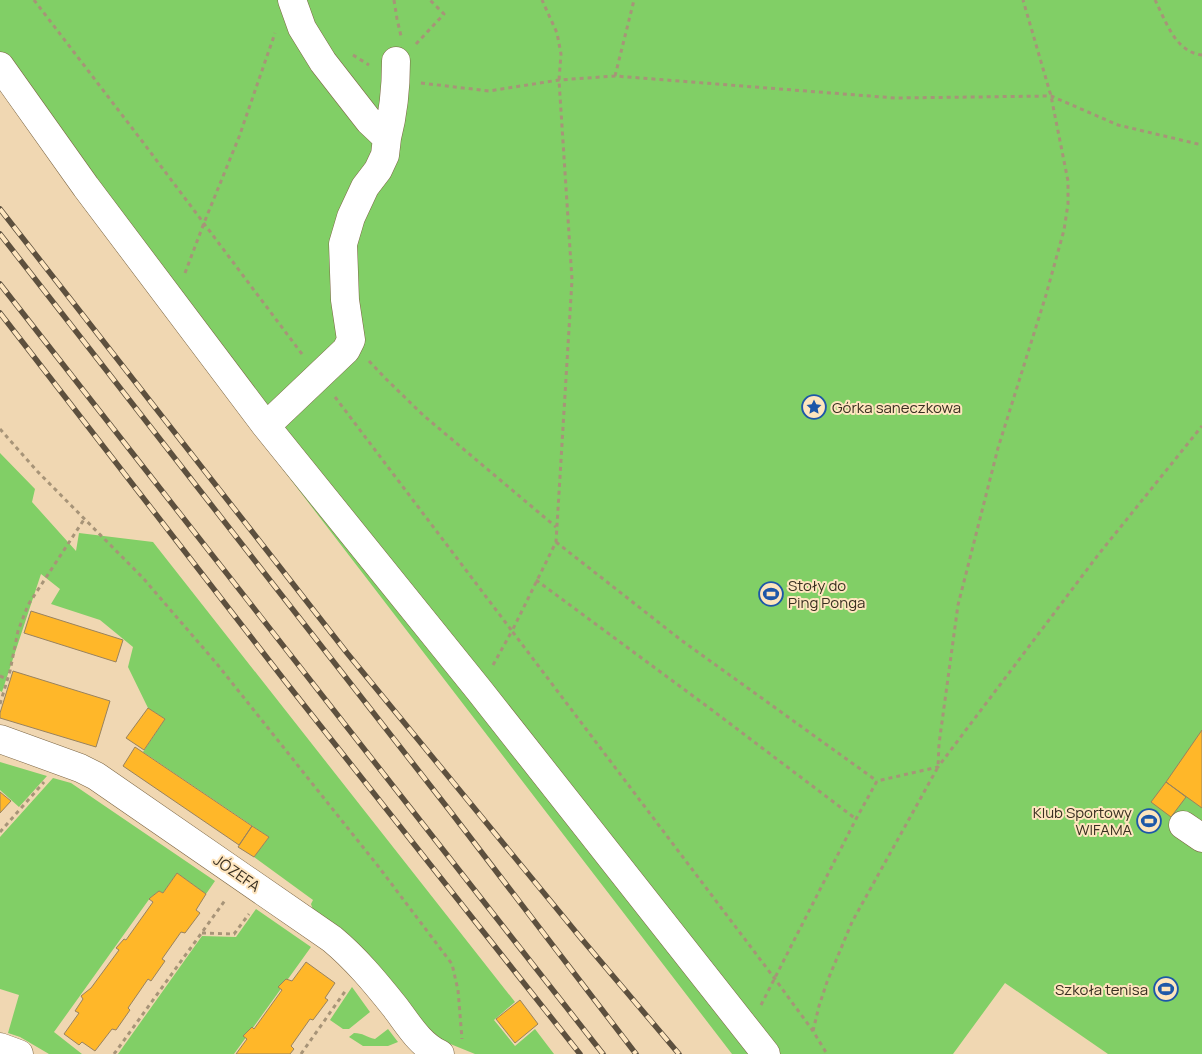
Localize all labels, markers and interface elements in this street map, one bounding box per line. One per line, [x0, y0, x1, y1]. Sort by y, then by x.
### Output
place icon: Górka saneczkowa [801, 394, 827, 420]
place label: Górka saneczkowa [832, 397, 961, 418]
place label: Stoły do Ping Ponga [788, 575, 865, 613]
sports icon: Stoły do Ping Ponga [758, 581, 784, 607]
place label: Klub Sportowy WIFAMA [1033, 802, 1132, 840]
sports icon: Klub Sportowy WIFAMA [1136, 808, 1162, 834]
street label: JÓZEFA [209, 849, 265, 897]
sports icon: Szkoła tenisa [1153, 976, 1179, 1002]
place label: Szkoła tenisa [1055, 979, 1148, 1000]

